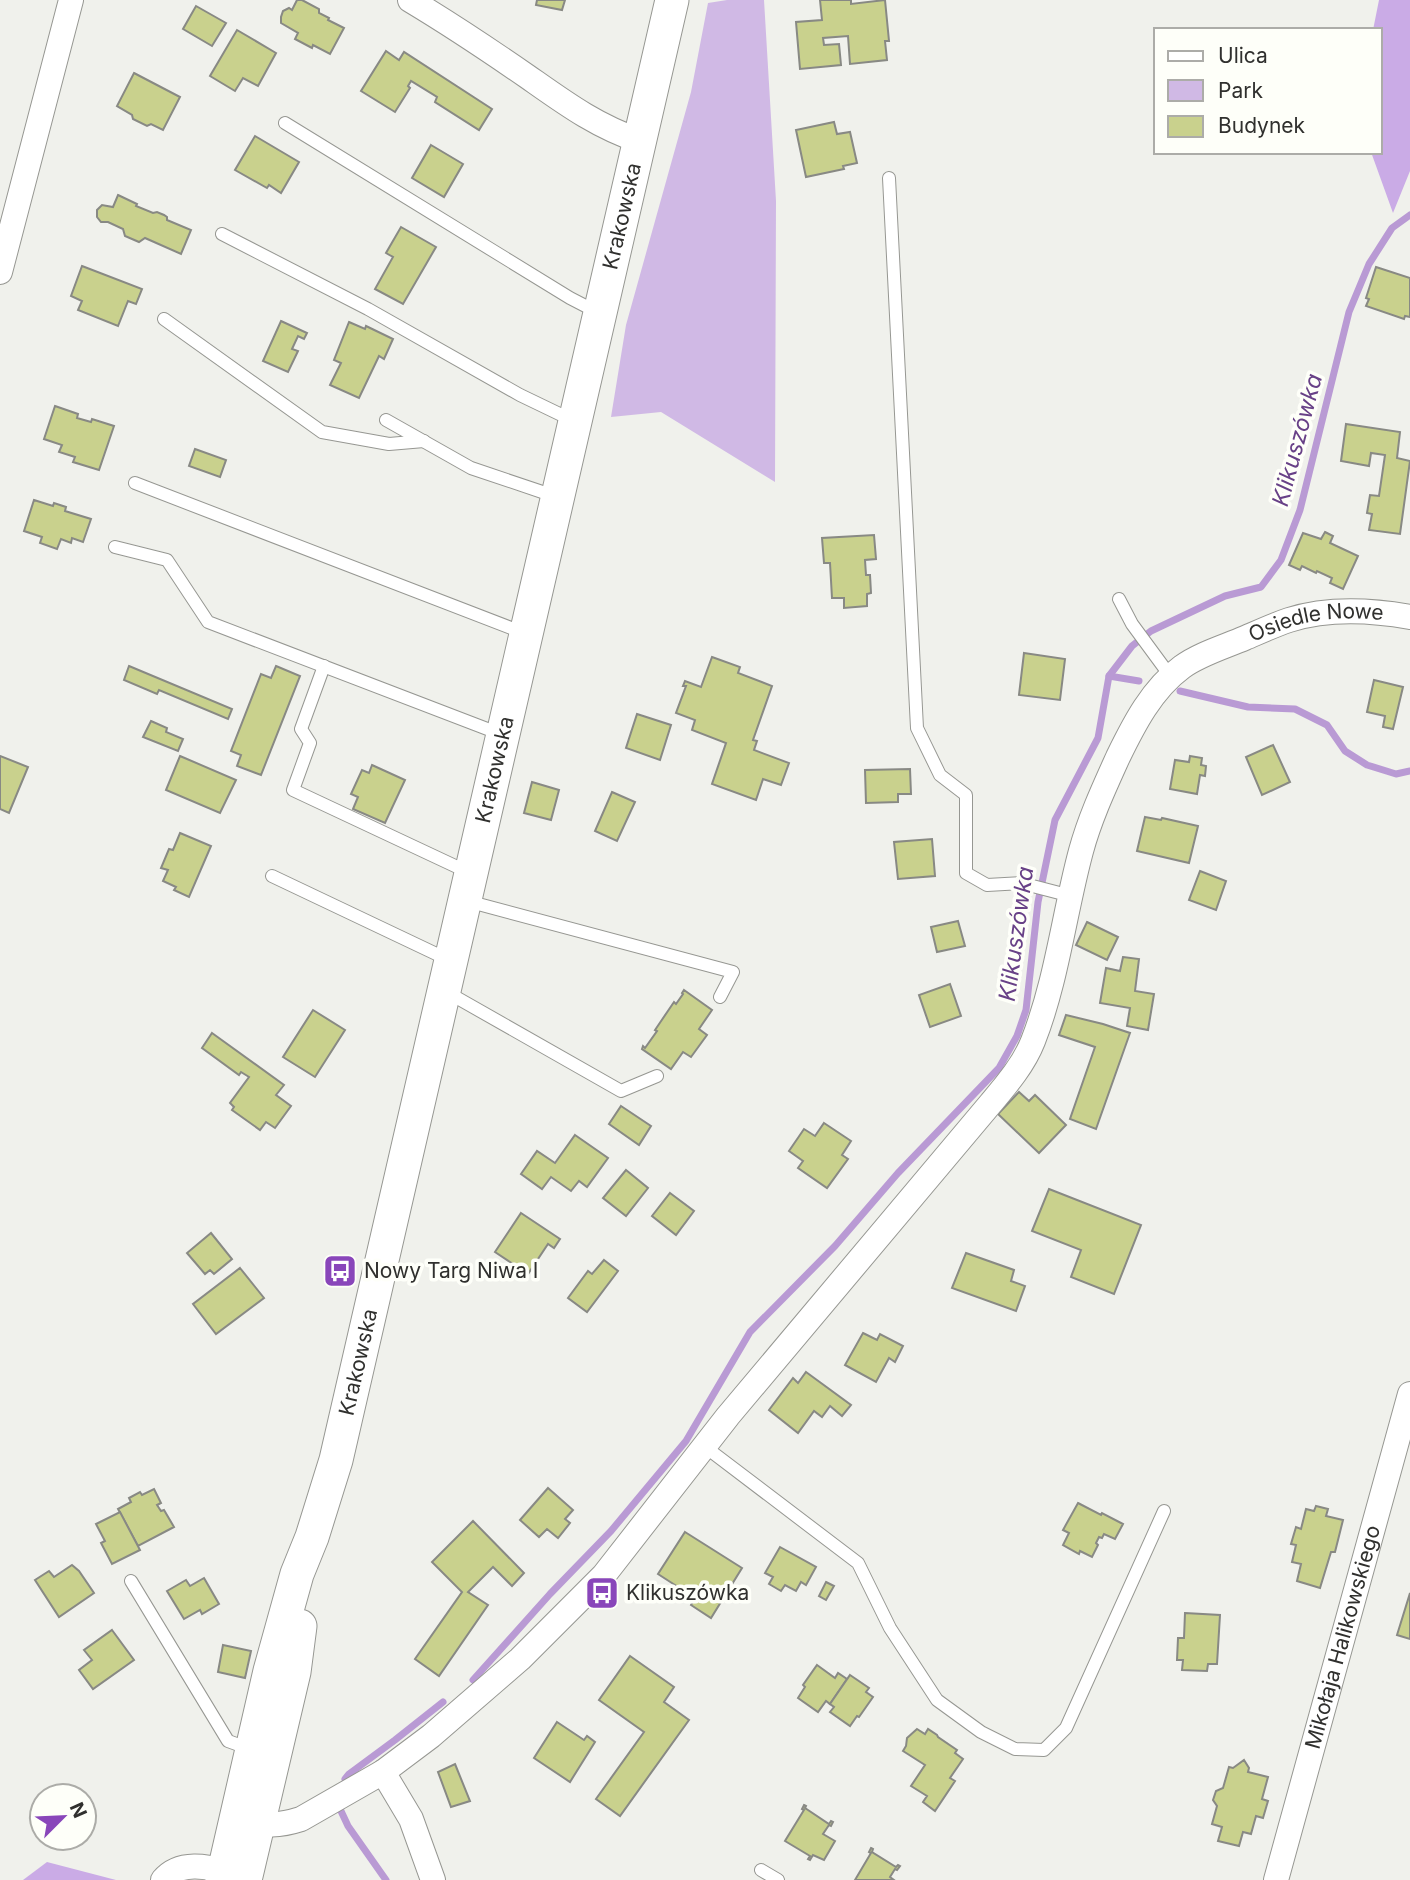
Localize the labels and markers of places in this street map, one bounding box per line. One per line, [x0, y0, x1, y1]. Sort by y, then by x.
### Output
bus stop icon: Nowy Targ Niwa I [321, 1252, 359, 1290]
place label: Nowy Targ Niwa I [364, 1258, 539, 1283]
bus stop icon: Klikuszówka [583, 1574, 621, 1612]
place label: Klikuszówka [626, 1580, 749, 1605]

